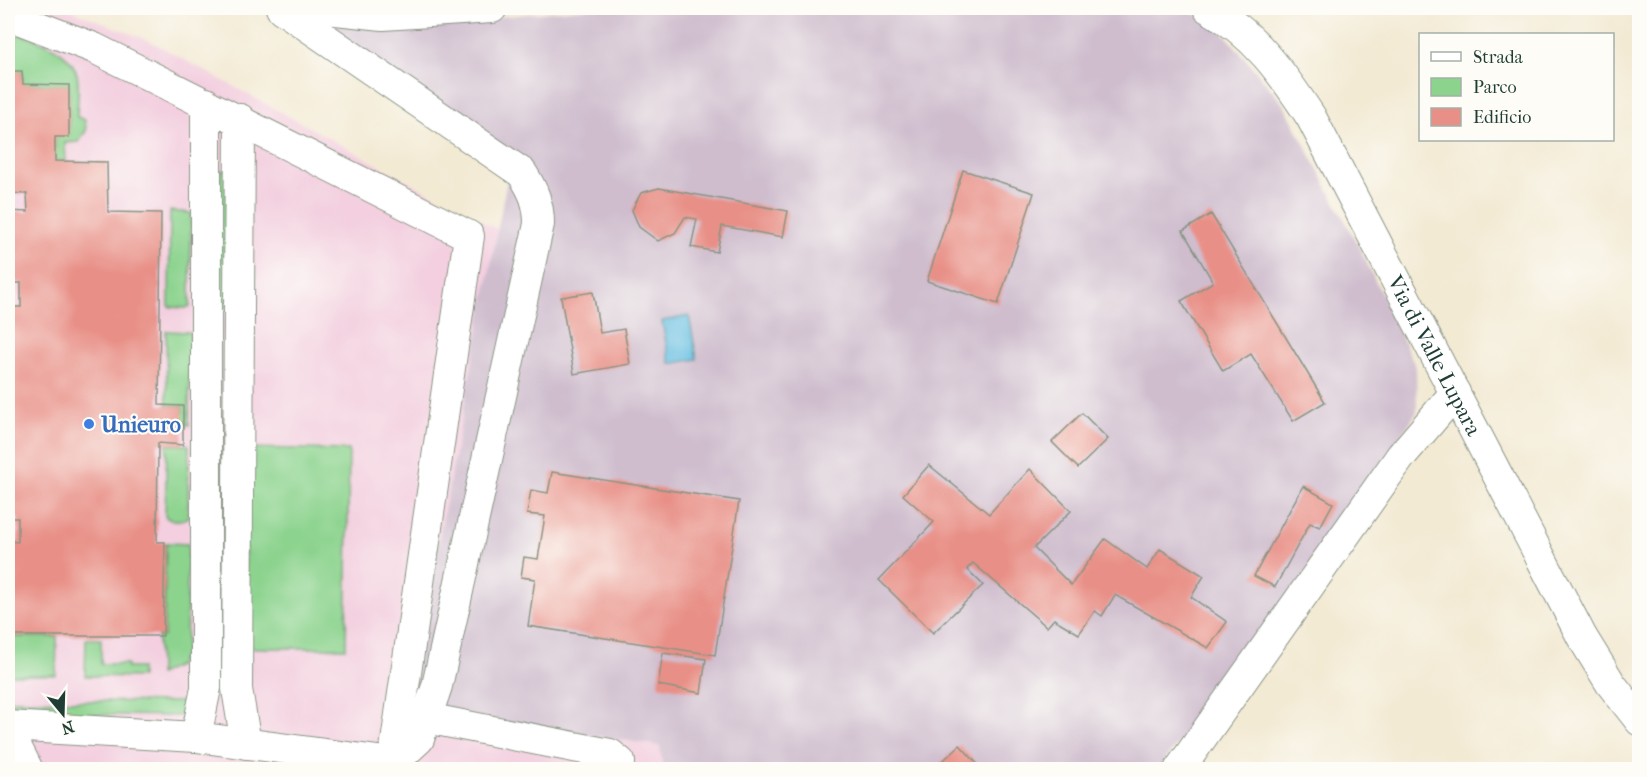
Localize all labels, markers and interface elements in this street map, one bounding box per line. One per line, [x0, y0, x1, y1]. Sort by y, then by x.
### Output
legend [1419, 33, 1614, 141]
text: Strada [1473, 47, 1524, 68]
text: Parco [1473, 77, 1517, 98]
text: Edificio [1473, 107, 1531, 128]
street label: Via di Valle Lupara [1381, 270, 1487, 441]
place label: Unieuro [100, 412, 181, 438]
marker: Unieuro [82, 417, 96, 431]
north arrow [33, 684, 93, 744]
text: N [58, 717, 77, 739]

